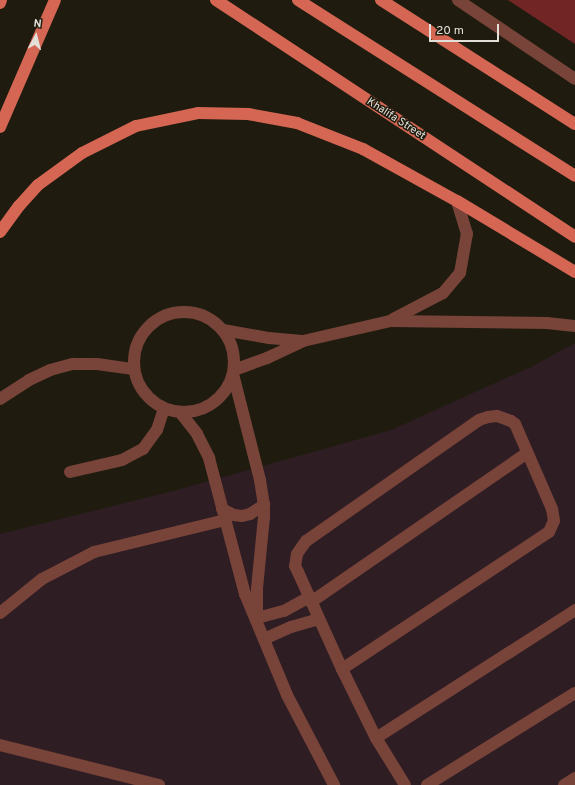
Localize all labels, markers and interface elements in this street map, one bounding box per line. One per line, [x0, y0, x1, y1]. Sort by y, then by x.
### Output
north arrow [16, 16, 56, 56]
scale bar [431, 16, 501, 42]
text: N [33, 17, 42, 32]
text: 20 m [436, 23, 464, 39]
street label: Khalifa Street [364, 95, 428, 143]

